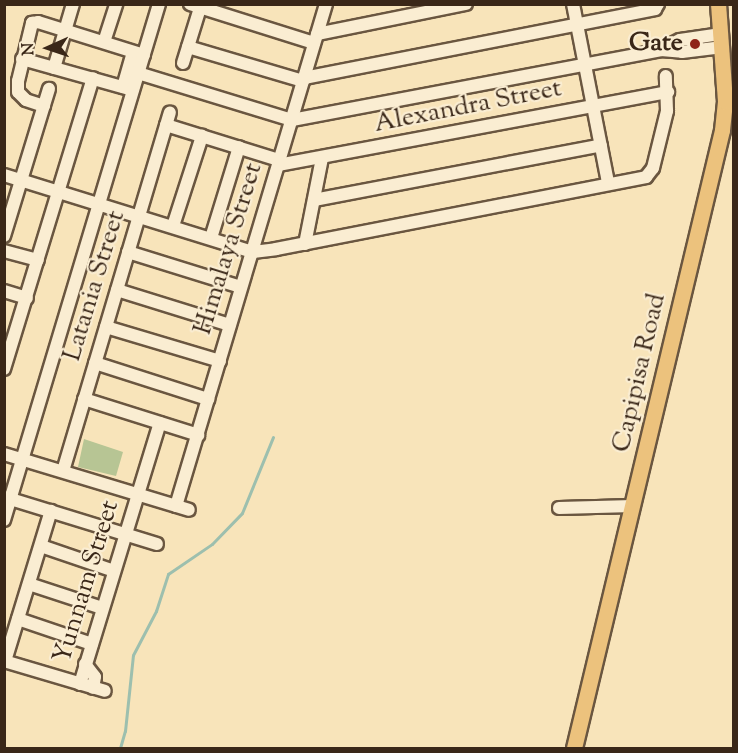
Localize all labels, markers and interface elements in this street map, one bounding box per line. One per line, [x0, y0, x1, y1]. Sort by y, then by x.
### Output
north arrow [18, 18, 78, 78]
place label: Gate [629, 28, 683, 60]
marker: Gate [688, 37, 702, 51]
text: N [18, 42, 41, 56]
street label: Alexandra Street [372, 74, 564, 140]
street label: Himalaya Street [188, 159, 270, 339]
street label: Latania Street [57, 207, 133, 365]
street label: Capipisa Road [607, 291, 673, 455]
street label: Yunnam Street [47, 497, 127, 667]

